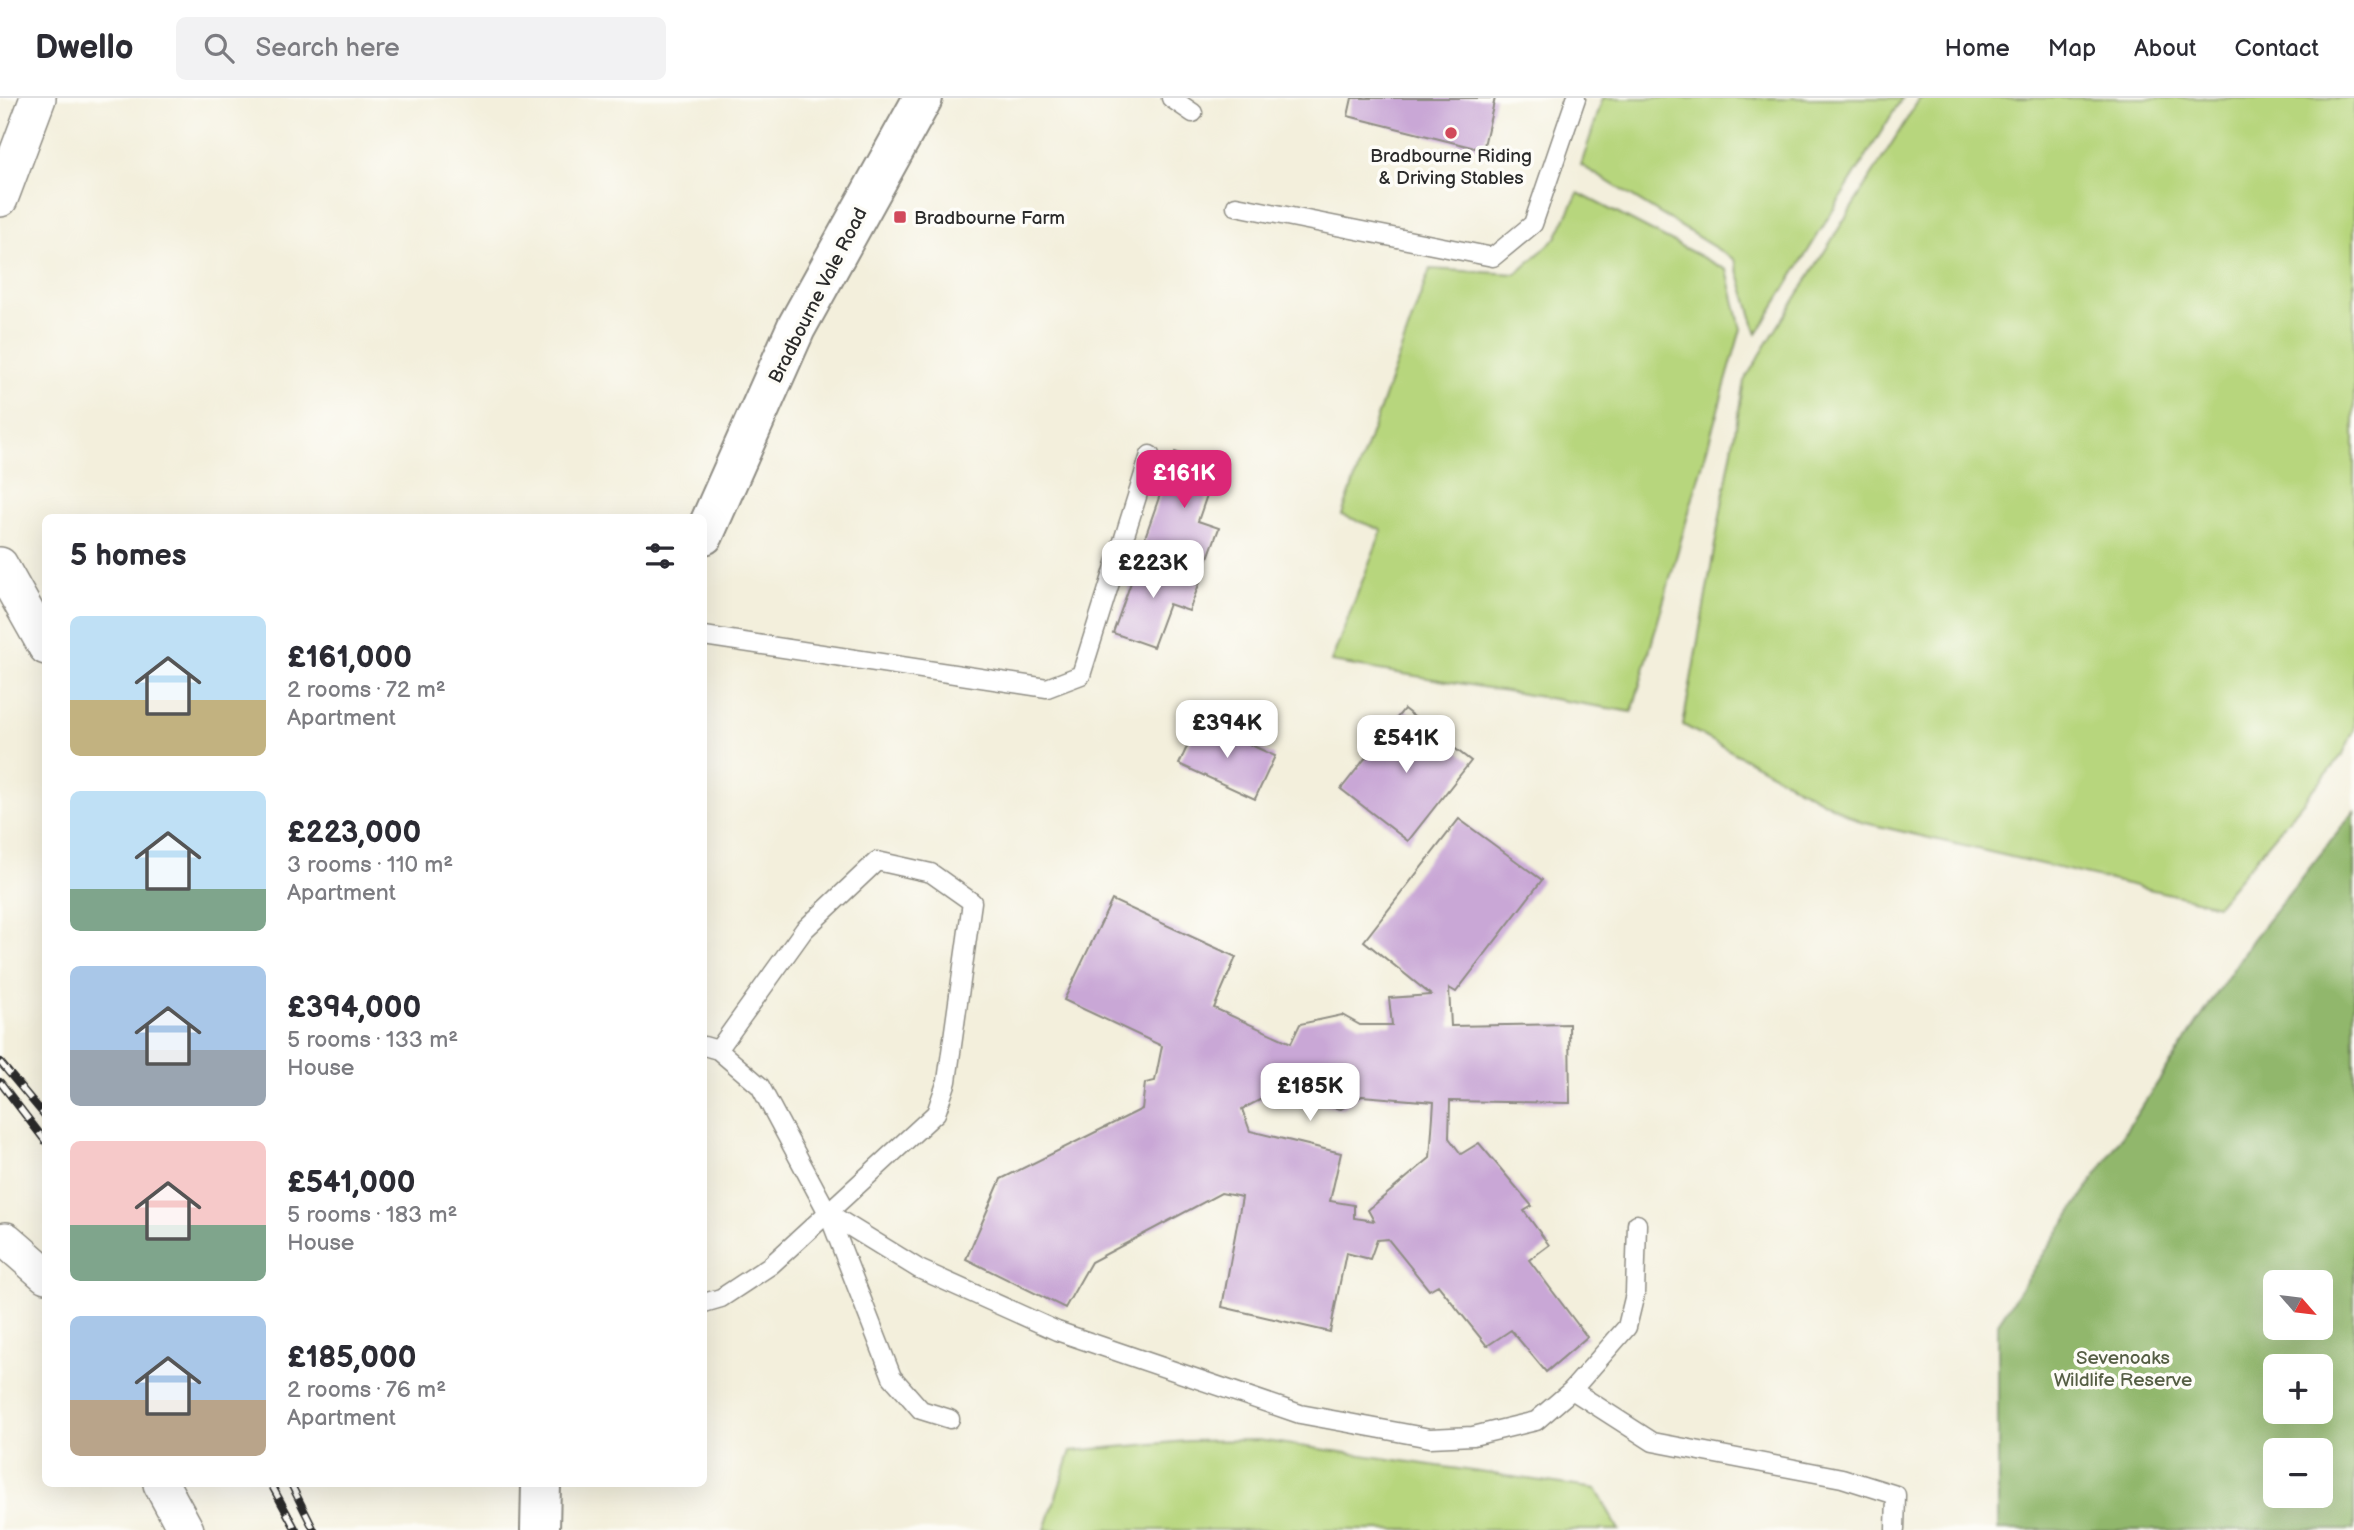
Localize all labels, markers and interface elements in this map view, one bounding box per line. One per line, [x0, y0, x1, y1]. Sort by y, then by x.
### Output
search box [176, 17, 666, 80]
text: Dwello [35, 28, 134, 68]
icon: search [200, 29, 238, 67]
text: Search here [256, 33, 400, 64]
text: Home [1945, 34, 2010, 63]
text: Map [2048, 34, 2096, 63]
text: About [2134, 34, 2196, 63]
text: Contact [2234, 34, 2319, 63]
marker: Bradbourne Riding & Driving Stables [1443, 125, 1459, 141]
place label: Bradbourne Riding & Driving Stables [1370, 145, 1532, 190]
street label: Bradbourne Vale Road [764, 204, 873, 387]
place label: Bradbourne Farm [914, 207, 1065, 230]
marker: Bradbourne Farm [892, 209, 908, 225]
pin: £161K [1135, 450, 1233, 510]
text: £161K [1152, 459, 1216, 487]
icon: filters [641, 537, 679, 575]
text: 5 homes [70, 538, 187, 574]
pin: £223K [1104, 540, 1202, 600]
text: £223K [1118, 549, 1188, 577]
text: £161,000 [287, 640, 412, 676]
icon: home [126, 644, 210, 728]
text: 2 rooms · 72 m² [287, 676, 446, 704]
pin: £394K [1178, 700, 1276, 760]
text: Apartment [287, 704, 396, 732]
text: £394K [1192, 709, 1262, 737]
pin: £541K [1357, 716, 1455, 775]
text: £541K [1373, 724, 1439, 752]
text: £223,000 [287, 815, 421, 851]
icon: home [126, 819, 210, 903]
text: 3 rooms · 110 m² [287, 851, 453, 879]
text: Apartment [287, 879, 396, 907]
text: £394,000 [287, 990, 421, 1026]
icon: home [126, 994, 210, 1078]
text: 5 rooms · 133 m² [287, 1026, 458, 1054]
text: House [287, 1054, 354, 1082]
pin: £185K [1261, 1063, 1359, 1123]
text: £185K [1277, 1072, 1343, 1100]
text: £541,000 [287, 1165, 415, 1201]
icon: home [126, 1169, 210, 1253]
text: 5 rooms · 183 m² [287, 1201, 457, 1229]
text: House [287, 1229, 354, 1257]
north arrow [2263, 1270, 2333, 1340]
map controls [2263, 1270, 2333, 1508]
text: £185,000 [287, 1340, 416, 1376]
icon: home [126, 1344, 210, 1428]
park label: Sevenoaks Wildlife Reserve [2054, 1347, 2192, 1392]
button: + [2263, 1354, 2333, 1424]
text: 2 rooms · 76 m² [287, 1376, 446, 1404]
text: Apartment [287, 1404, 396, 1432]
button: − [2263, 1438, 2333, 1508]

